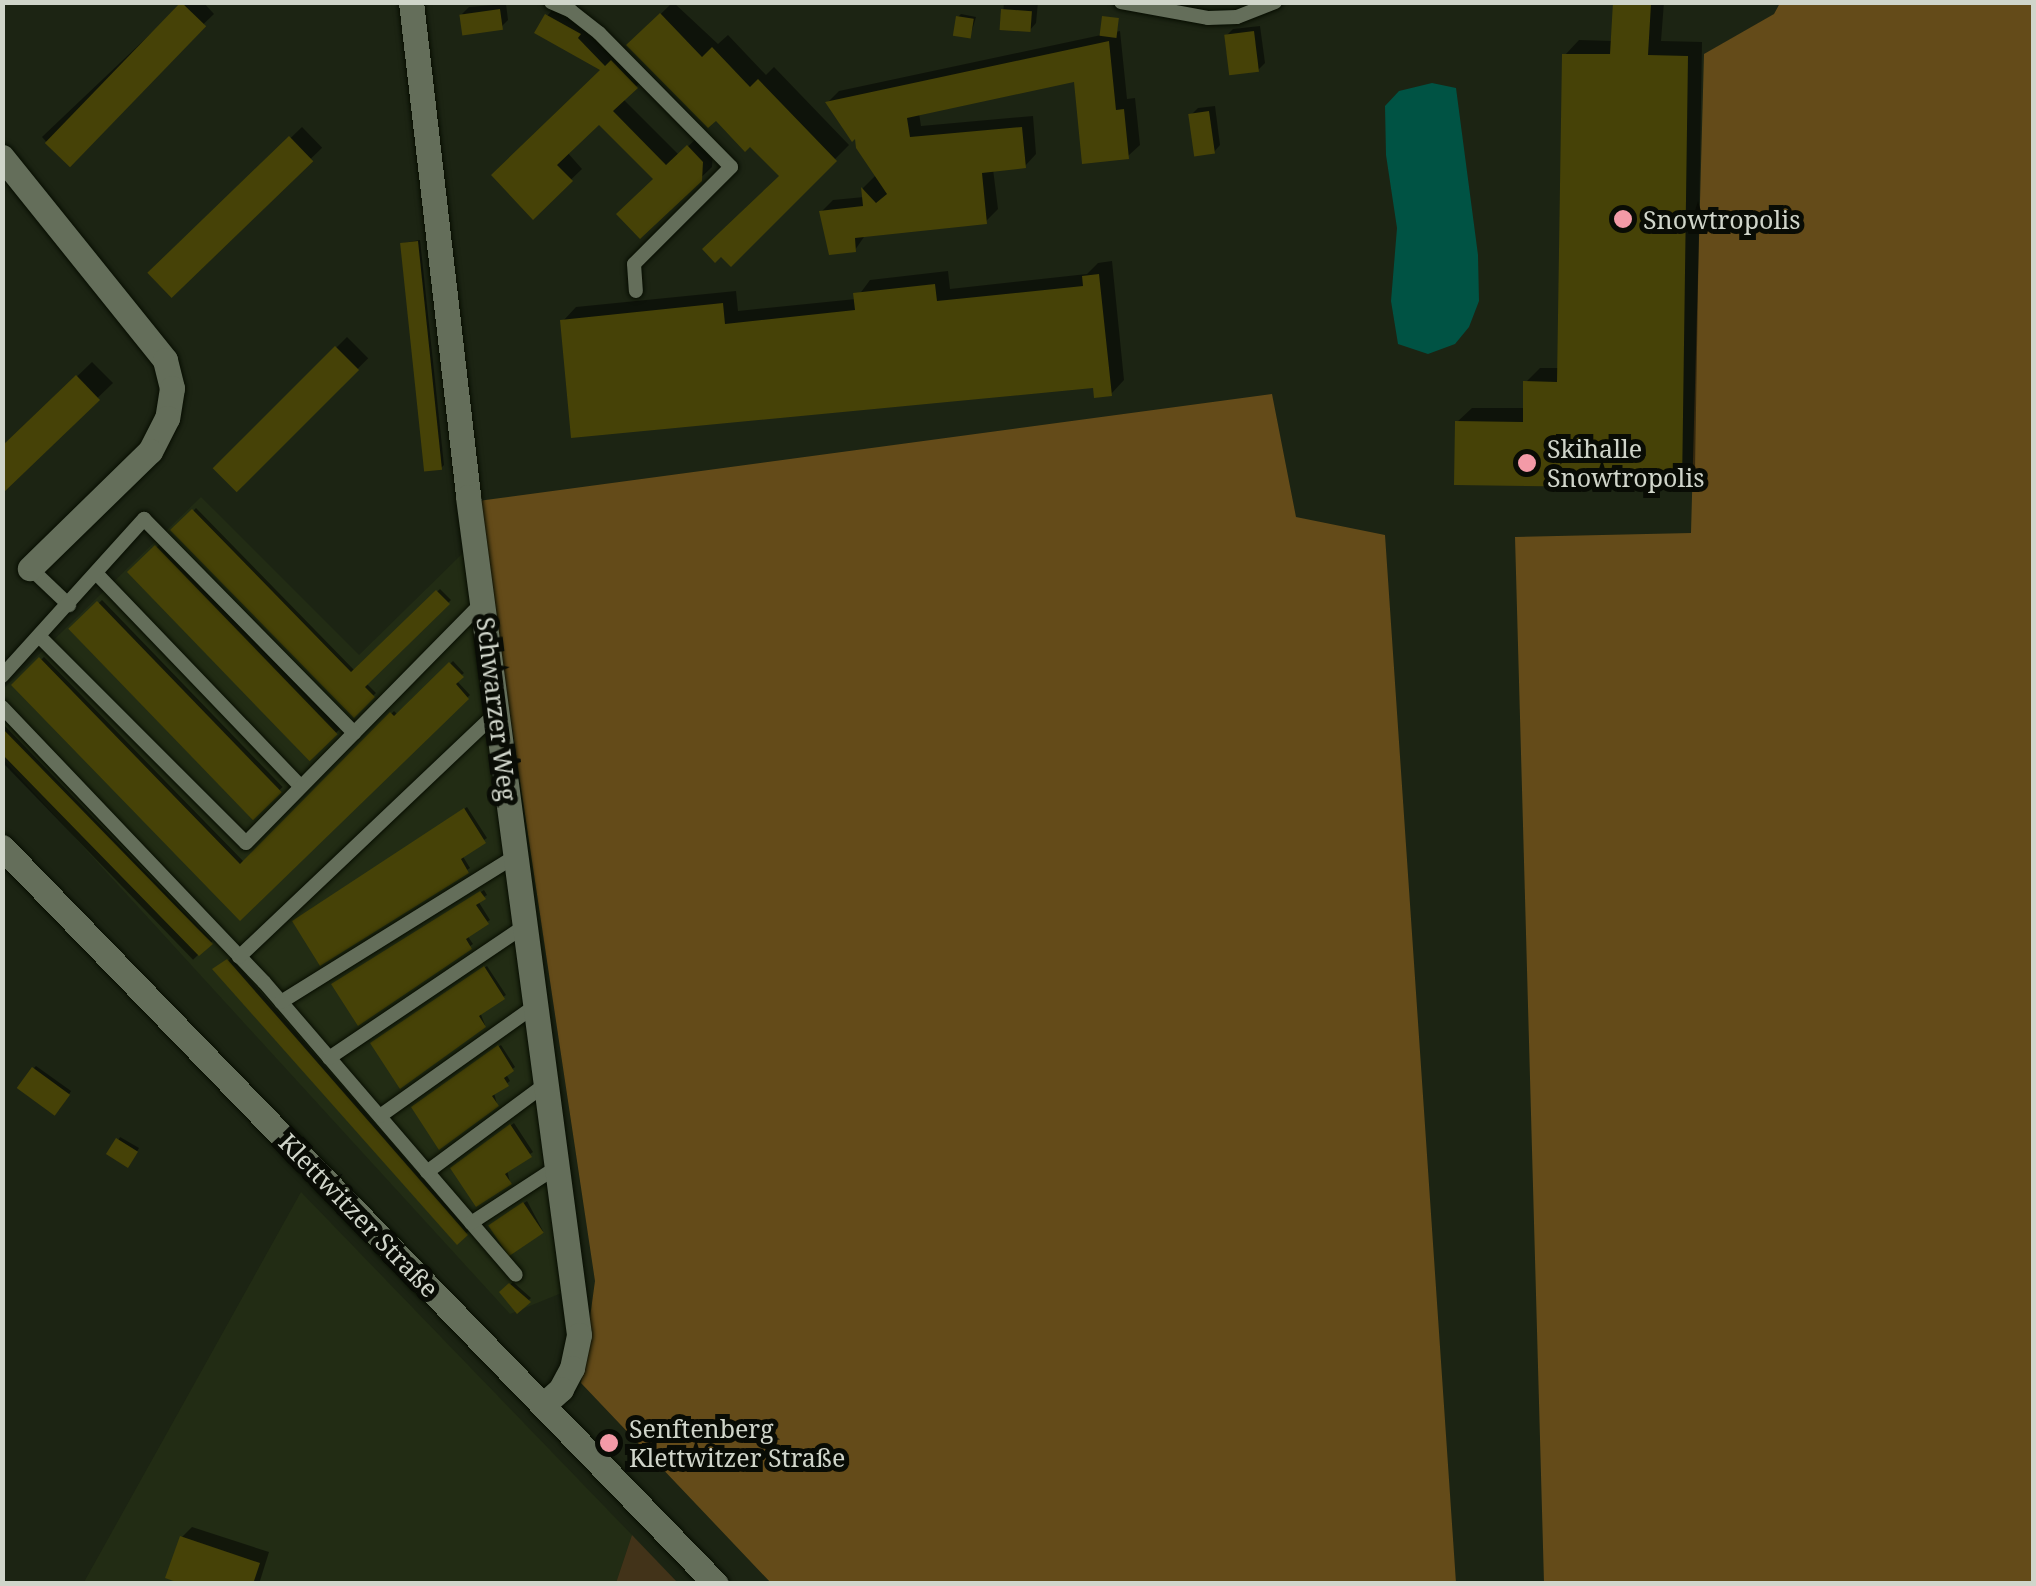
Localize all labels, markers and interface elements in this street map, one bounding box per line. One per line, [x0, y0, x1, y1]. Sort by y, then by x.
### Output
place label: Snowtropolis [1643, 204, 1800, 234]
marker: Snowtropolis [1612, 208, 1634, 230]
place label: Skihalle Snowtropolis [1547, 434, 1704, 493]
marker: Skihalle Snowtropolis [1516, 452, 1538, 474]
street label: Schwarzer Weg [471, 615, 523, 803]
street label: Klettwitzer Straße [273, 1127, 445, 1303]
place label: Senftenberg Klettwitzer Straße [629, 1414, 845, 1473]
marker: Senftenberg Klettwitzer Straße [598, 1432, 620, 1454]

